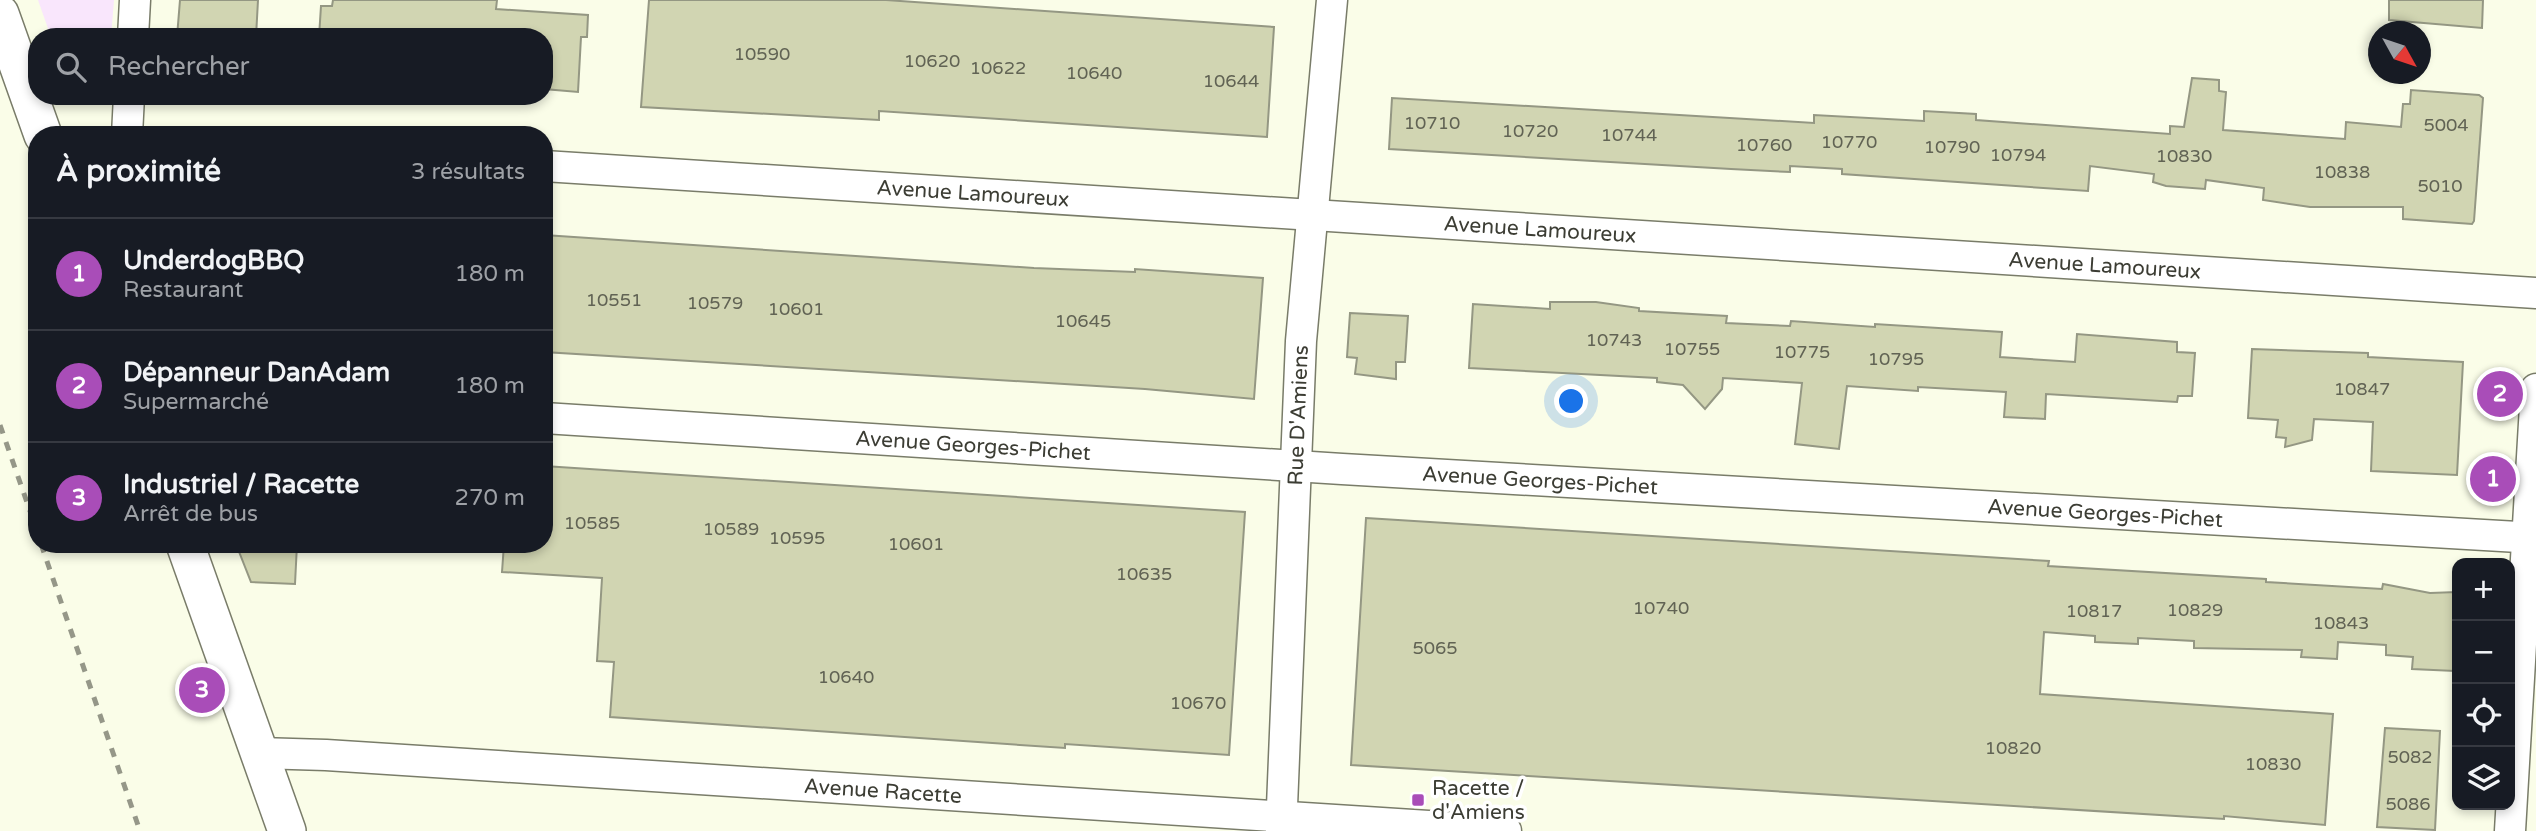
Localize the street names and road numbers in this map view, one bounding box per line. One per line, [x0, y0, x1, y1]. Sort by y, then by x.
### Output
street label: Avenue Lamoureux [876, 175, 1070, 212]
street label: Avenue Lamoureux [1443, 211, 1637, 248]
street label: Avenue Lamoureux [2008, 247, 2202, 284]
street label: Rue D'Amiens [1283, 345, 1313, 486]
street label: Avenue Georges-Pichet [855, 425, 1092, 465]
street label: Avenue Georges-Pichet [1422, 461, 1659, 500]
street label: Avenue Georges-Pichet [1987, 494, 2224, 532]
street label: Avenue Racette [803, 773, 963, 808]

